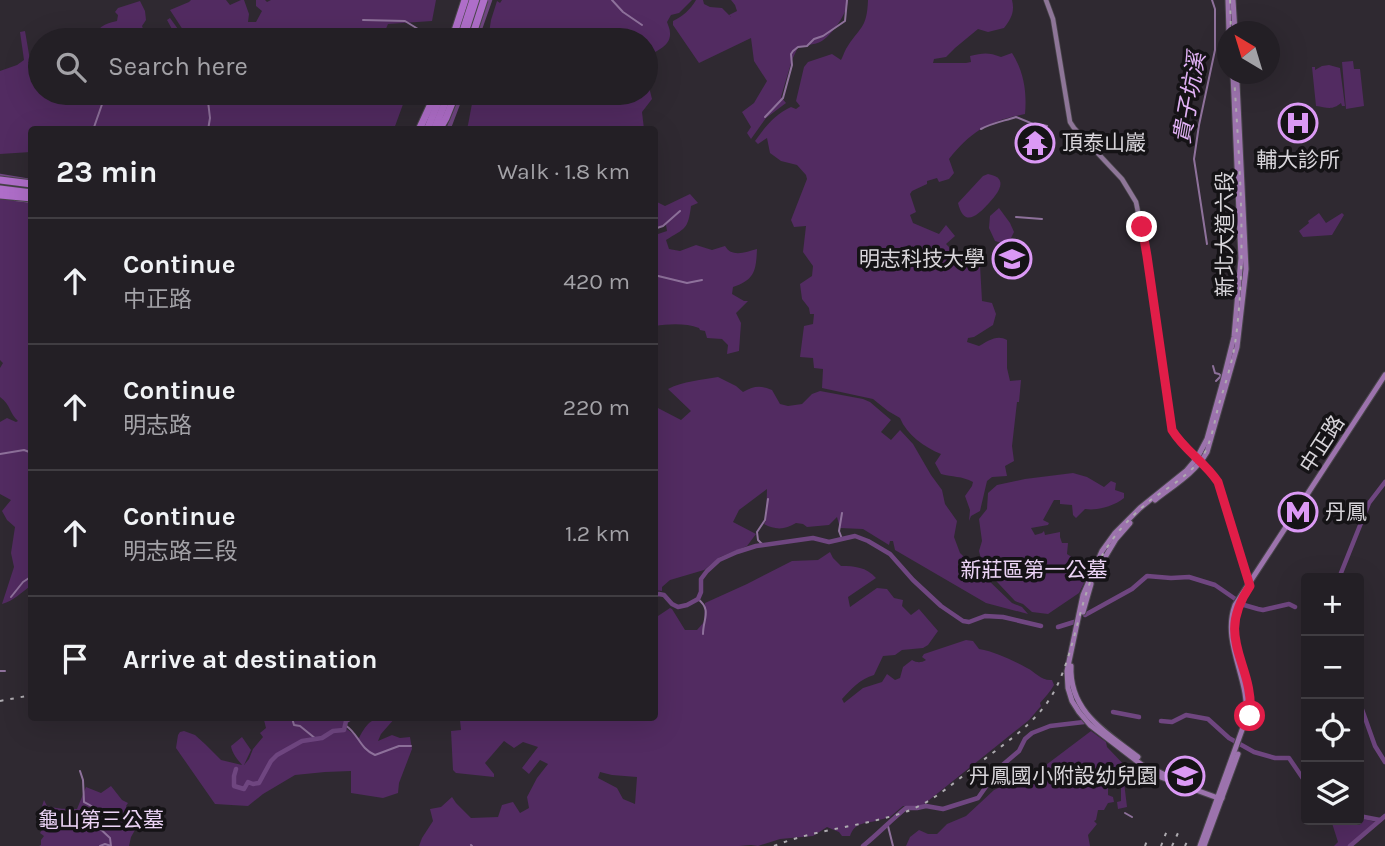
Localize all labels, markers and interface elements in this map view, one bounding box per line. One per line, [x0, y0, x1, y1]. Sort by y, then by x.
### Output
north arrow [1217, 21, 1280, 84]
search box [28, 28, 658, 105]
water label: 貴子坑溪 [1168, 47, 1211, 146]
icon: search [52, 48, 90, 86]
text: Search here [108, 51, 248, 82]
hospital icon: 輔大診所 [1277, 102, 1319, 144]
temple icon: 頂泰山巖 [1014, 122, 1056, 164]
place label: 頂泰山巖 [1062, 131, 1146, 155]
place label: 輔大診所 [1256, 148, 1340, 172]
text: 23 min [56, 154, 157, 190]
text: Walk · 1.8 km [497, 158, 630, 185]
street label: 新北大道六段 [1213, 171, 1237, 297]
route end [1126, 211, 1157, 242]
school or university icon: 明志科技大學 [991, 238, 1033, 280]
place label: 明志科技大學 [859, 247, 985, 271]
text: Continue [123, 249, 235, 280]
icon: ahead [56, 262, 94, 300]
text: 420 m [563, 268, 630, 295]
text: 中正路 [123, 286, 192, 313]
text: Continue [123, 375, 235, 406]
icon: ahead [56, 388, 94, 426]
text: 220 m [563, 394, 630, 421]
street label: 中正路 [1295, 411, 1349, 477]
text: 明志路 [123, 412, 192, 439]
metro station icon: 丹鳳 [1277, 491, 1319, 533]
place label: 丹鳳 [1325, 500, 1367, 524]
text: Continue [123, 501, 235, 532]
icon: ahead [56, 514, 94, 552]
text: 1.2 km [565, 520, 630, 547]
text: 明志路三段 [123, 538, 238, 565]
park label: 新莊區第一公墓 [961, 558, 1108, 582]
map controls [1301, 573, 1364, 825]
button: + [1301, 573, 1364, 636]
button: − [1301, 636, 1364, 699]
icon: arrive [56, 640, 94, 678]
text: Arrive at destination [123, 644, 377, 675]
button: locate [1301, 699, 1364, 762]
route start [1234, 700, 1265, 731]
school or university icon: 丹鳳國小附設幼兒園 [1164, 755, 1206, 797]
button: layers [1301, 762, 1364, 825]
place label: 丹鳳國小附設幼兒園 [969, 764, 1158, 788]
park label: 龜山第三公墓 [38, 808, 164, 832]

